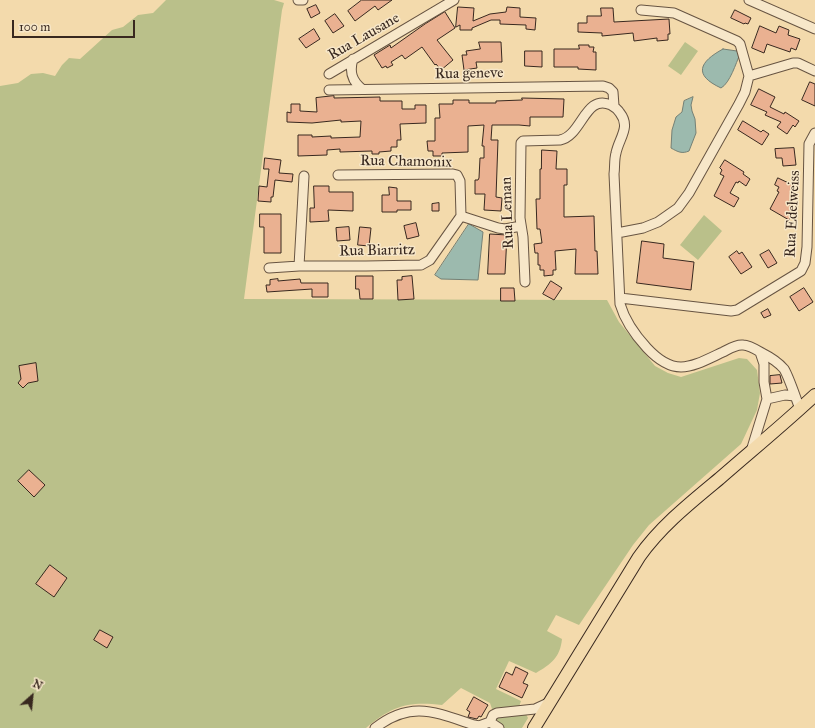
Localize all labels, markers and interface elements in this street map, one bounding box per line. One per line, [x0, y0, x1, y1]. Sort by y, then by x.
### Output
street label: Rua Lausane [325, 9, 403, 65]
scale bar [14, 12, 137, 38]
text: 100 m [19, 20, 50, 34]
street label: Rua geneve [434, 64, 504, 84]
street label: Rua Chamonix [360, 152, 452, 172]
street label: Rua Edelweiss [782, 170, 804, 258]
street label: Rua Leman [498, 177, 518, 249]
street label: Rua Biarritz [339, 241, 415, 261]
north arrow [12, 676, 52, 716]
text: N [31, 677, 45, 693]

